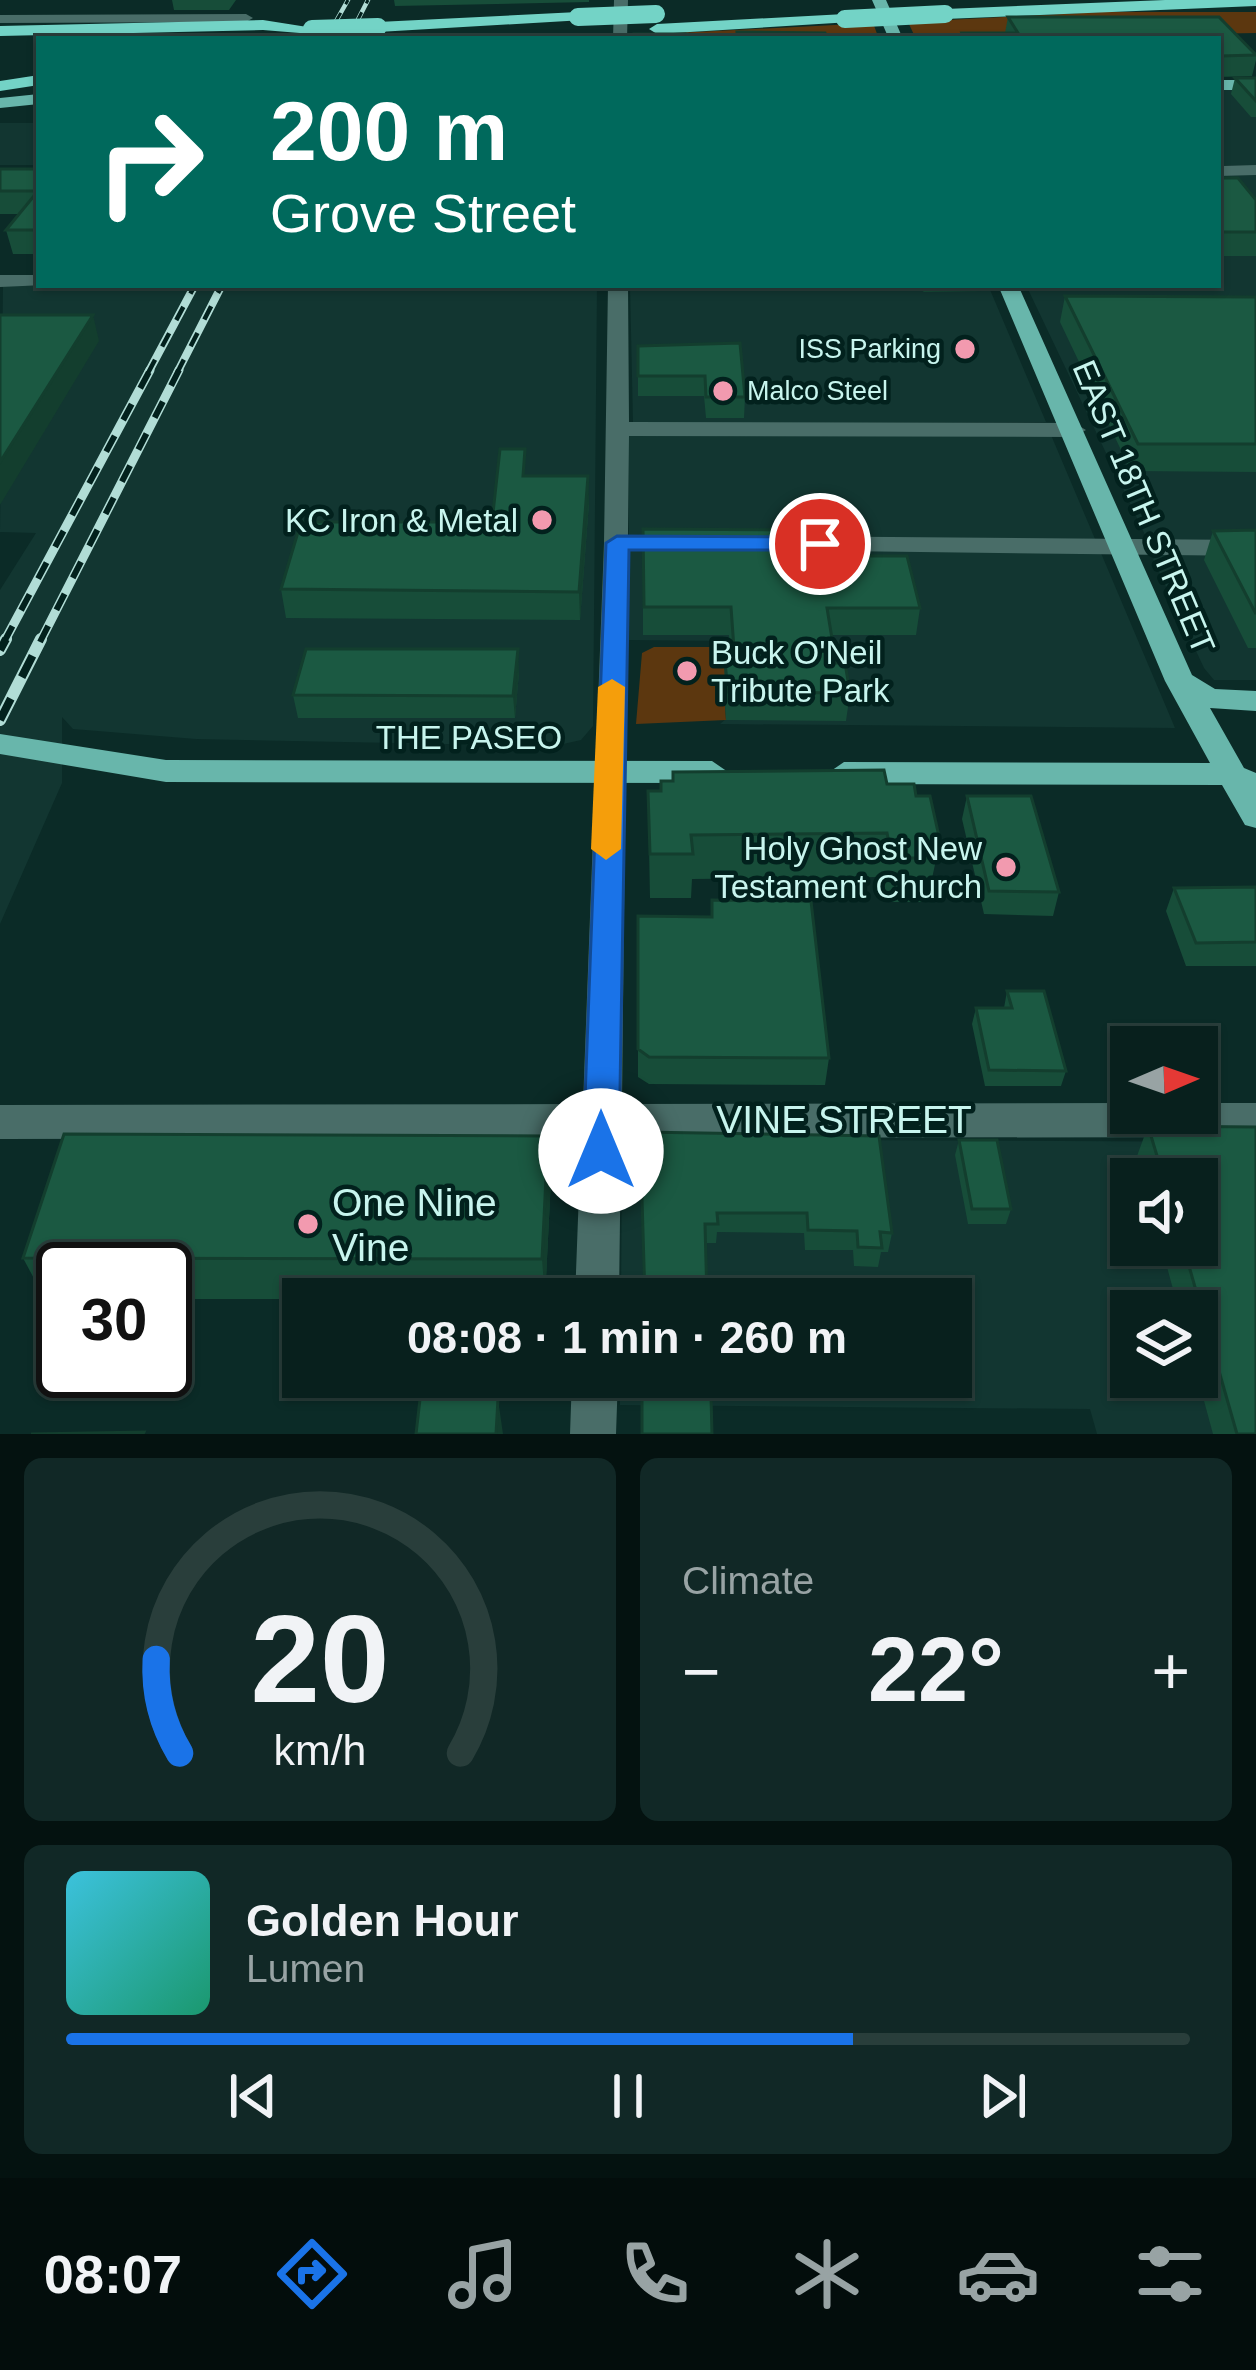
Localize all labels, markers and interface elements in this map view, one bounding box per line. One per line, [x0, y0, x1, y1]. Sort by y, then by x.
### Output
icon: right [72, 84, 228, 240]
text: 200 m [270, 84, 508, 178]
text: Grove Street [270, 183, 576, 243]
place label: ISS Parking [798, 334, 941, 364]
marker: ISS Parking [952, 336, 978, 362]
street label: EAST 18TH STREET [1065, 355, 1223, 659]
place label: Malco Steel [747, 376, 888, 406]
marker: Malco Steel [710, 378, 736, 404]
pin [769, 493, 871, 595]
place label: KC Iron & Metal [285, 502, 518, 539]
marker: KC Iron & Metal [529, 507, 555, 533]
icon: arrive [787, 511, 853, 577]
place label: Buck O'Neil Tribute Park [711, 634, 890, 709]
marker: Buck O'Neil Tribute Park [674, 658, 700, 684]
street label: THE PASEO [376, 719, 562, 756]
place label: Holy Ghost New Testament Church [714, 830, 982, 905]
marker: Holy Ghost New Testament Church [993, 854, 1019, 880]
north arrow [1110, 1026, 1218, 1134]
map controls [1110, 1026, 1218, 1398]
position arrow [538, 1088, 664, 1214]
street label: VINE STREET [716, 1098, 972, 1141]
button: sound [1110, 1158, 1218, 1266]
place label: One Nine Vine [332, 1181, 497, 1269]
marker: One Nine Vine [295, 1211, 321, 1237]
speed limit sign: 30 [36, 1242, 192, 1398]
button: layers [1110, 1290, 1218, 1398]
text: 08:08 · 1 min · 260 m [407, 1312, 847, 1363]
text: Climate [682, 1559, 814, 1602]
text: 20 [251, 1589, 389, 1728]
text: 22° [868, 1620, 1004, 1720]
text: − [682, 1634, 721, 1708]
text: + [1151, 1634, 1190, 1708]
text: km/h [274, 1725, 366, 1773]
text: Golden Hour [246, 1895, 518, 1946]
text: Lumen [246, 1947, 365, 1990]
icon: previous [220, 2063, 286, 2129]
icon: pause [595, 2063, 661, 2129]
icon: next [970, 2063, 1036, 2129]
icon: directions [270, 2232, 354, 2316]
icon: music [441, 2232, 525, 2316]
icon: phone [613, 2232, 697, 2316]
icon: climate [785, 2232, 869, 2316]
icon: car [956, 2232, 1040, 2316]
icon: filters [1128, 2232, 1212, 2316]
text: 08:07 [44, 2244, 182, 2304]

